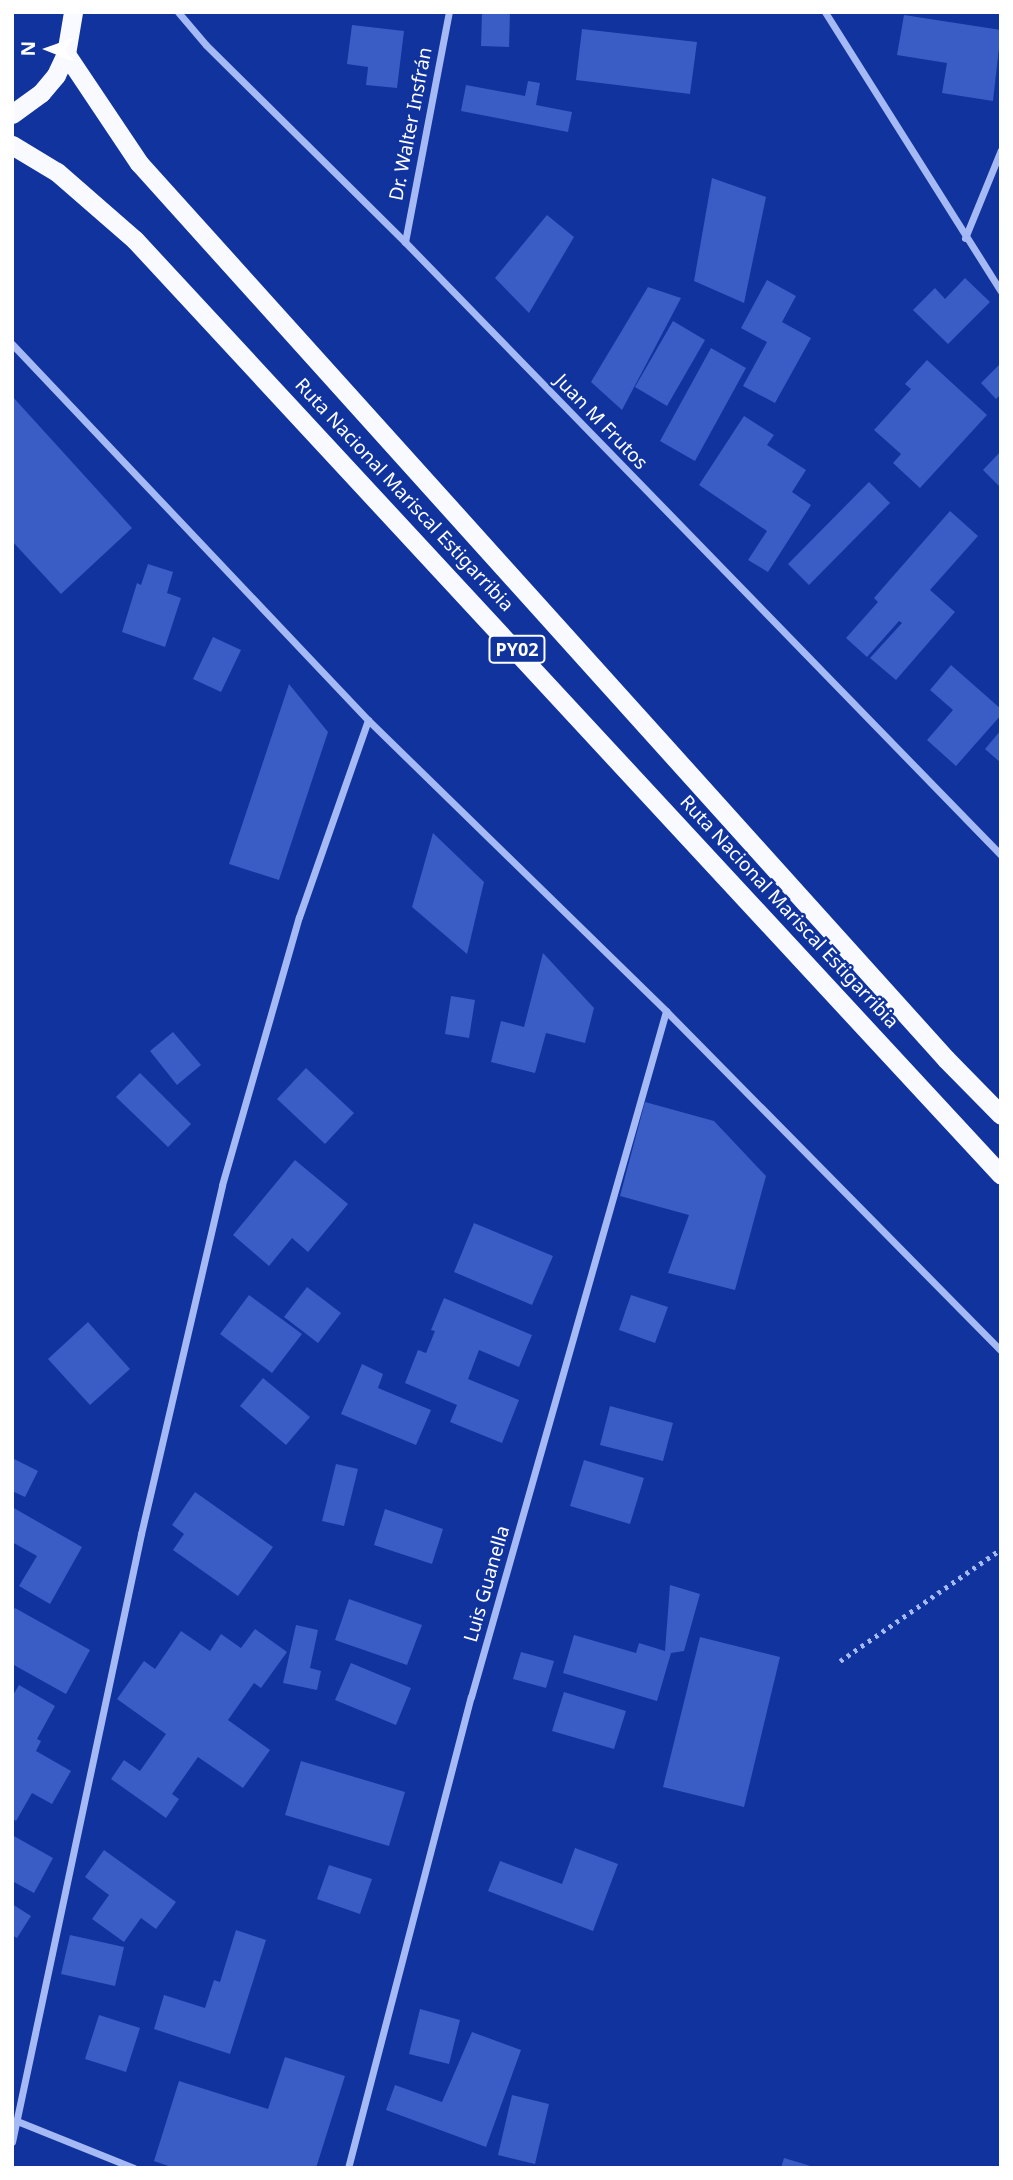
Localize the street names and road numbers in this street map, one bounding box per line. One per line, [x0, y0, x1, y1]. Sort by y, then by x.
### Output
street label: Dr. Walter Insfrán [385, 45, 437, 203]
street label: Juan M Frutos [550, 370, 652, 474]
street label: Ruta Nacional Mariscal Estigarribia [290, 374, 518, 616]
road number: PY02 [487, 634, 547, 664]
street label: Ruta Nacional Mariscal Estigarribia [675, 791, 903, 1033]
street label: Luis Guanella [460, 1523, 514, 1645]

